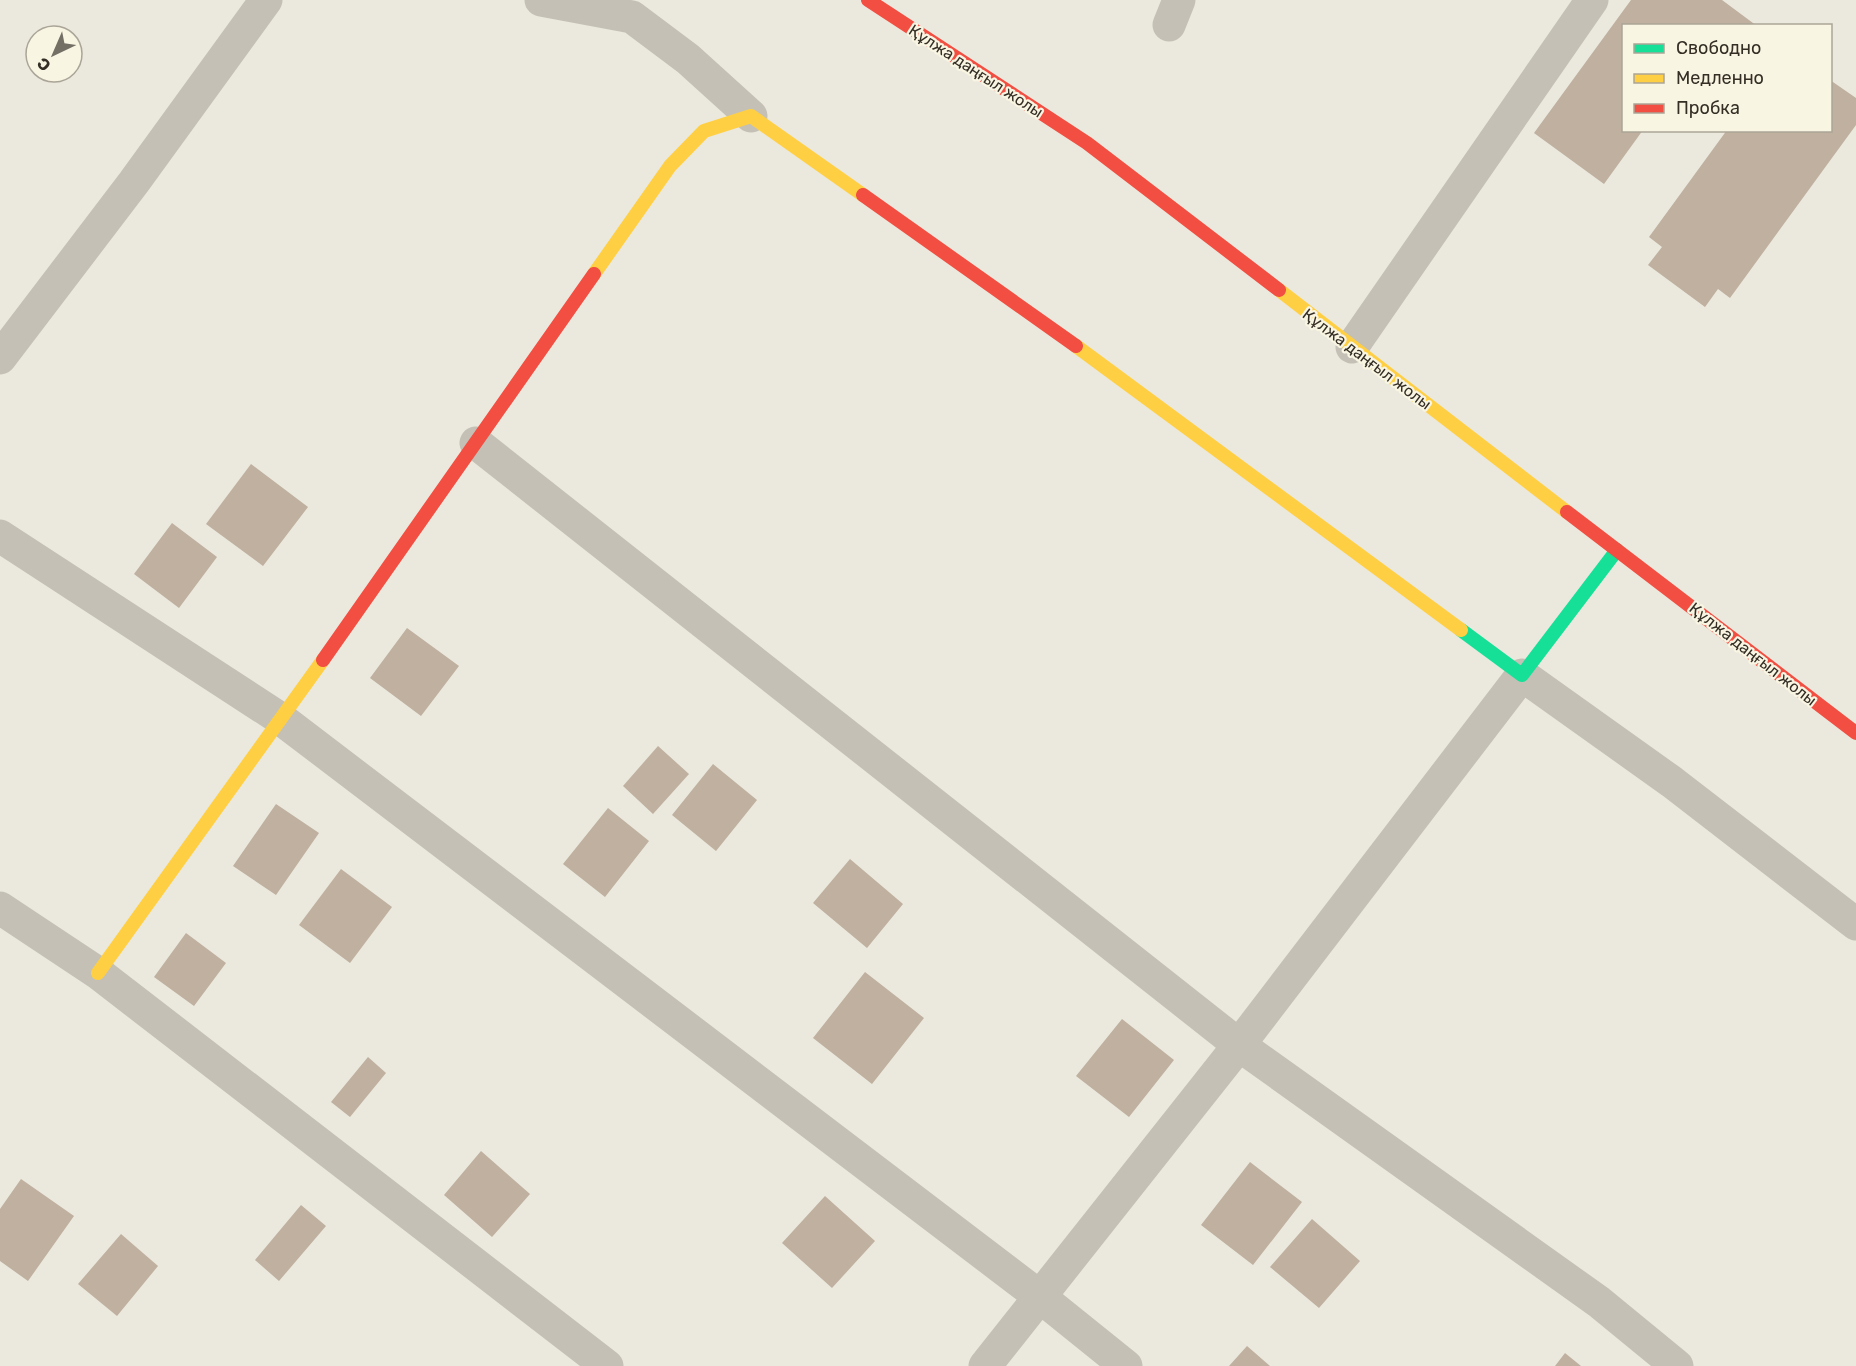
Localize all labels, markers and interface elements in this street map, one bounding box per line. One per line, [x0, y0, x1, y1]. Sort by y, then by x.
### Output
street label: Құлжа даңғыл жолы [905, 21, 1047, 121]
north arrow [24, 24, 84, 84]
legend [1622, 24, 1832, 132]
text: Свободно [1676, 37, 1761, 59]
text: С [33, 54, 55, 75]
text: Медленно [1676, 67, 1764, 89]
text: Пробка [1676, 97, 1740, 119]
street label: Құлжа даңғыл жолы [1299, 304, 1435, 414]
street label: Құлжа даңғыл жолы [1686, 598, 1820, 710]

